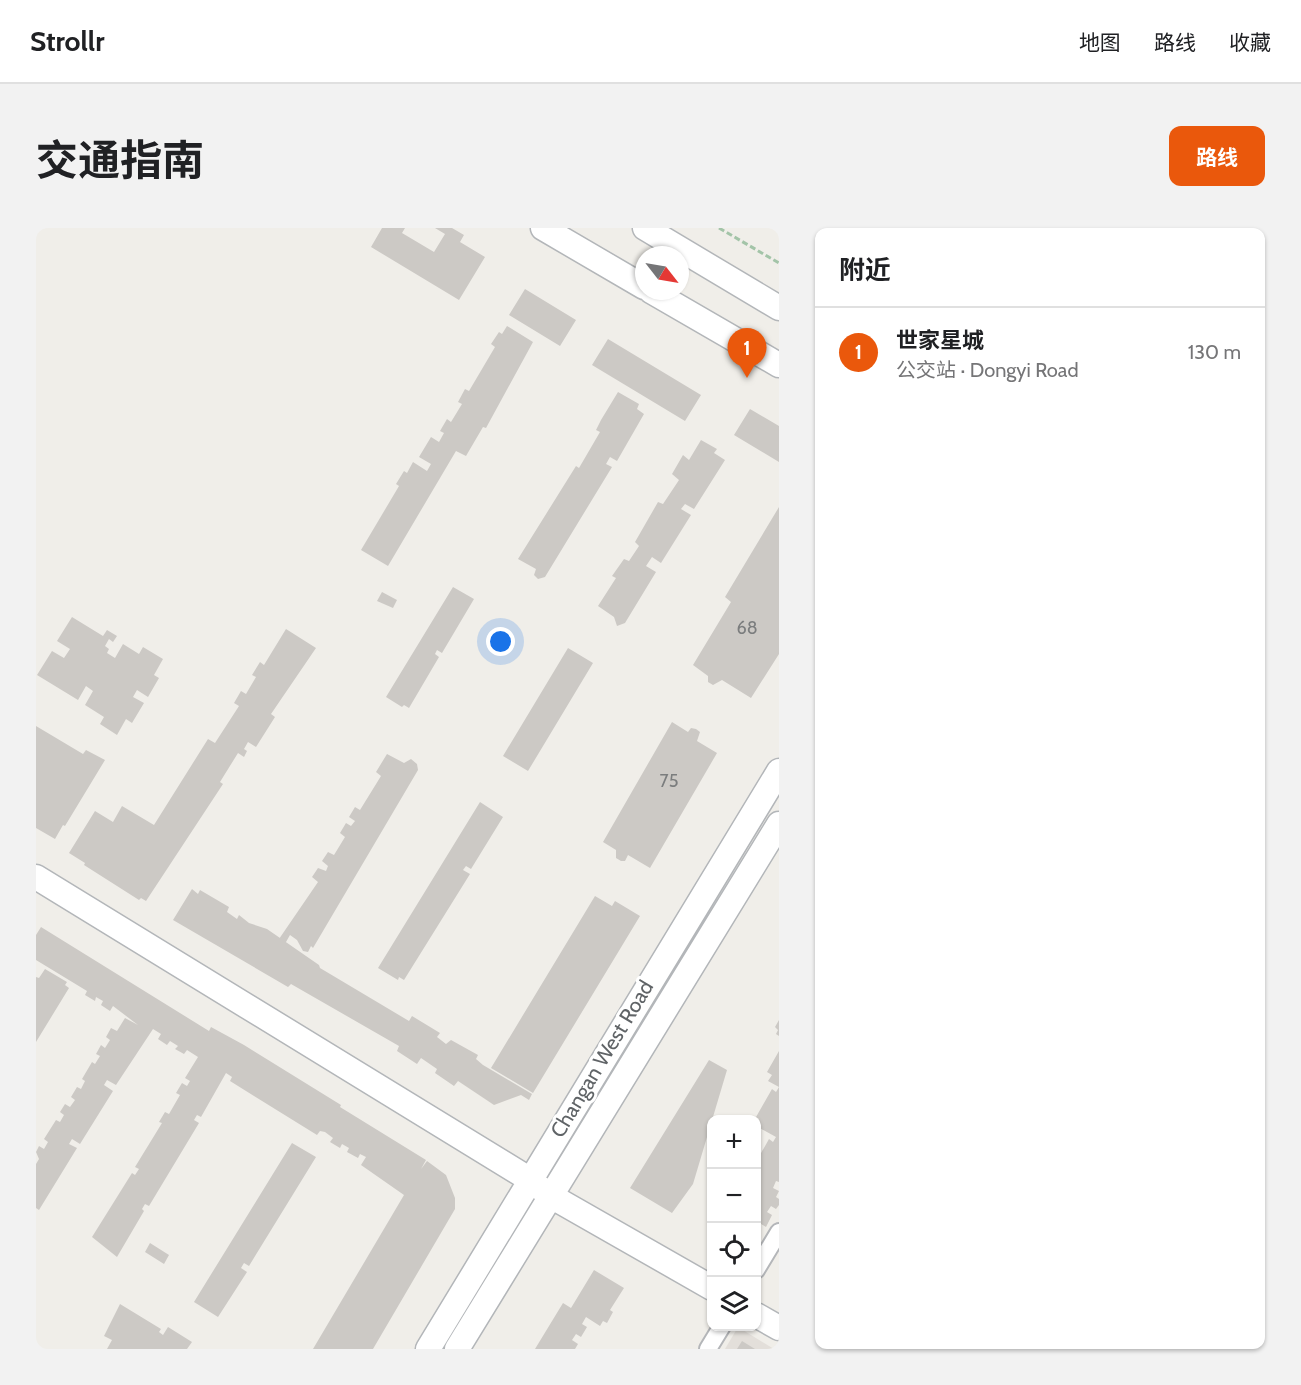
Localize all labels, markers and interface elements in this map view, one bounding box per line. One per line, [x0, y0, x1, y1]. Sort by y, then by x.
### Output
text: Strollr [30, 24, 104, 58]
text: 地图 [1079, 30, 1121, 55]
text: 路线 [1154, 30, 1196, 55]
text: 收藏 [1229, 30, 1271, 55]
button: 路线 [1169, 126, 1265, 186]
text: 交通指南 [36, 134, 204, 186]
north arrow [635, 246, 689, 300]
text: 附近 [839, 254, 891, 286]
text: 世家星城 [896, 327, 984, 354]
pin: 1 [728, 328, 766, 378]
text: 1 [855, 340, 862, 364]
text: 130 m [1188, 340, 1241, 364]
text: 公交站 · Dongyi Road [896, 358, 1079, 382]
house number: 68 [736, 617, 758, 639]
your location [486, 627, 515, 656]
house number: 75 [660, 770, 678, 792]
street label: Changan West Road [545, 976, 658, 1142]
map controls [707, 1115, 761, 1331]
button: + [707, 1115, 761, 1169]
button: − [707, 1169, 761, 1223]
button: locate [707, 1223, 761, 1277]
button: layers [707, 1277, 761, 1331]

